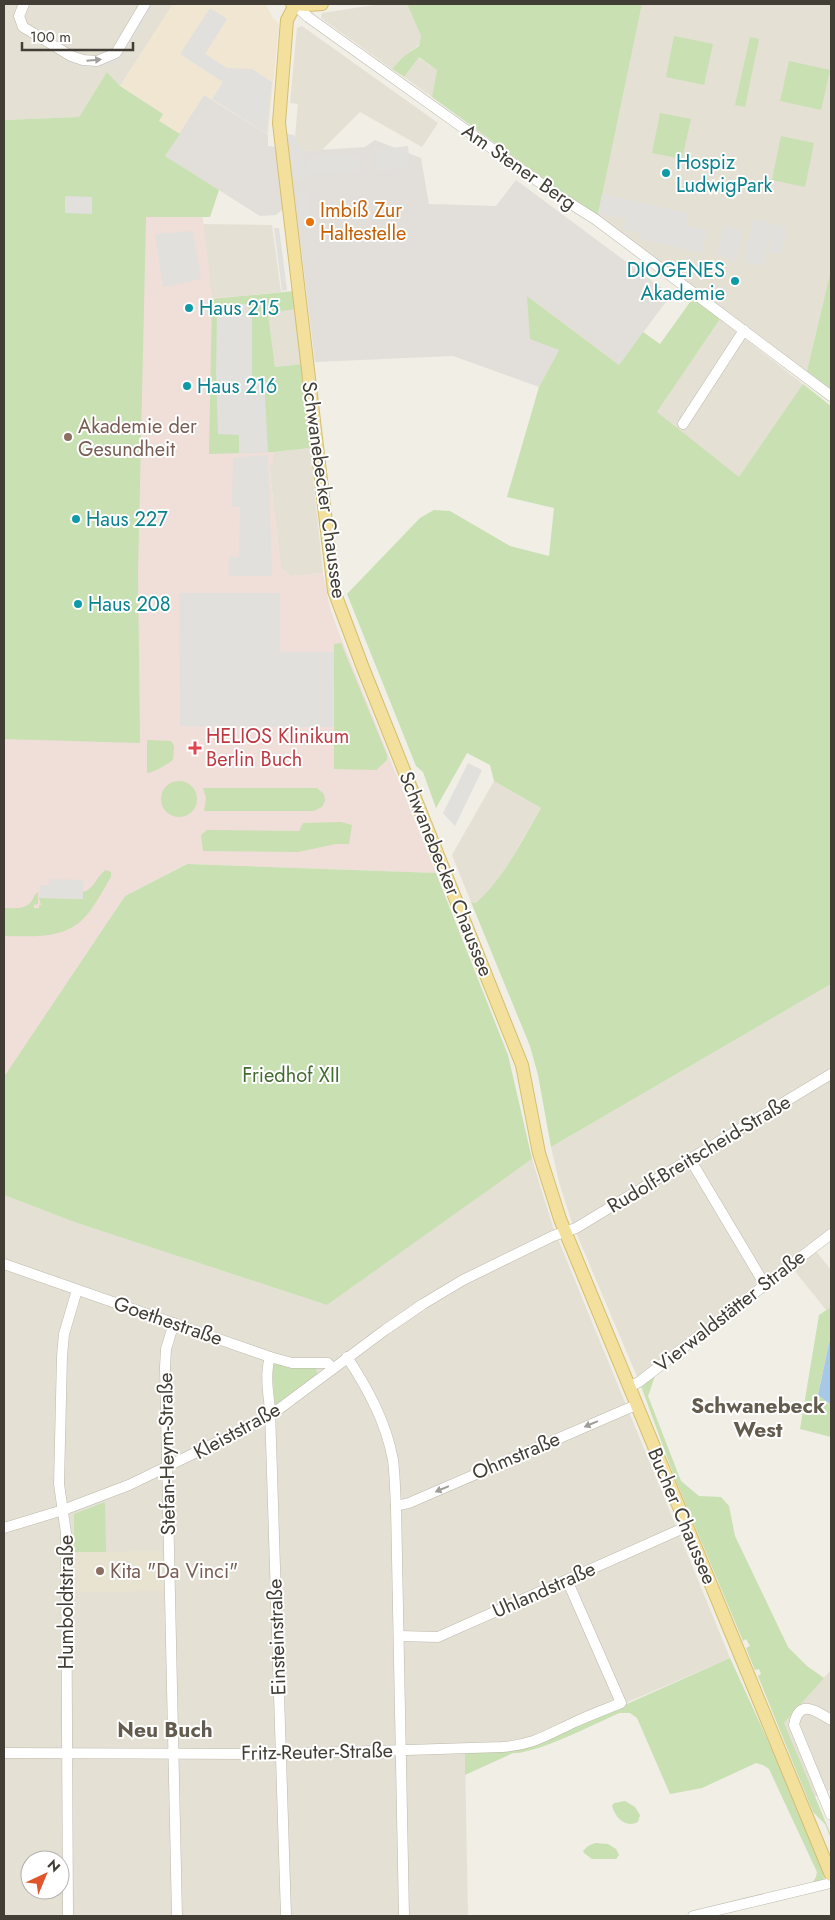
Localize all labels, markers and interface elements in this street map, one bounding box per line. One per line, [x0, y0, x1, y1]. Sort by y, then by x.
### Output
scale bar [22, 20, 134, 52]
text: 100 m [30, 26, 71, 48]
one-way arrow [86, 56, 102, 64]
street label: Am Stener Berg [456, 117, 582, 217]
place label: Hospiz LudwigPark [676, 148, 773, 200]
marker: Hospiz LudwigPark [660, 167, 672, 179]
place label: Imbiß Zur Haltestelle [320, 196, 406, 248]
marker: Imbiß Zur Haltestelle [304, 216, 316, 228]
place label: DIOGENES Akademie [627, 256, 725, 308]
marker: DIOGENES Akademie [729, 275, 741, 287]
place label: Haus 215 [199, 294, 279, 323]
marker: Haus 215 [183, 302, 195, 314]
place label: Haus 216 [197, 372, 277, 401]
marker: Haus 216 [181, 380, 193, 392]
street label: Schwanebecker Chaussee [294, 380, 354, 600]
place label: Akademie der Gesundheit [78, 412, 197, 464]
marker: Akademie der Gesundheit [62, 431, 74, 443]
place label: Haus 227 [86, 505, 168, 534]
marker: Haus 227 [70, 513, 82, 525]
place label: Haus 208 [88, 590, 171, 619]
marker: Haus 208 [72, 598, 84, 610]
place label: HELIOS Klinikum Berlin Buch [206, 722, 349, 774]
marker: HELIOS Klinikum Berlin Buch [188, 741, 202, 755]
street label: Schwanebecker Chaussee [392, 767, 500, 981]
park label: Friedhof XII [242, 1061, 340, 1090]
street label: Rudolf-Breitscheid-Straße [602, 1088, 796, 1220]
street label: Vierwaldstätter Straße [648, 1243, 812, 1379]
street label: Goethestraße [110, 1289, 226, 1353]
street label: Stefan-Heym-Straße [151, 1372, 183, 1536]
district label: Schwanebeck West [691, 1391, 825, 1445]
street label: Kleiststraße [188, 1395, 286, 1467]
one-way arrow [583, 1420, 598, 1428]
street label: Ohmstraße [468, 1425, 564, 1487]
street label: Bucher Chaussee [640, 1443, 724, 1589]
one-way arrow [435, 1485, 449, 1493]
street label: Humboldtstraße [52, 1535, 81, 1669]
street label: Uhlandstraße [488, 1554, 600, 1626]
place label: Kita "Da Vinci" [110, 1557, 238, 1586]
marker: Kita "Da Vinci" [94, 1565, 106, 1577]
street label: Einsteinstraße [260, 1578, 294, 1696]
district label: Neu Buch [117, 1715, 213, 1745]
street label: Fritz-Reuter-Straße [241, 1736, 393, 1768]
north arrow [20, 1850, 70, 1900]
text: N [43, 1855, 65, 1877]

